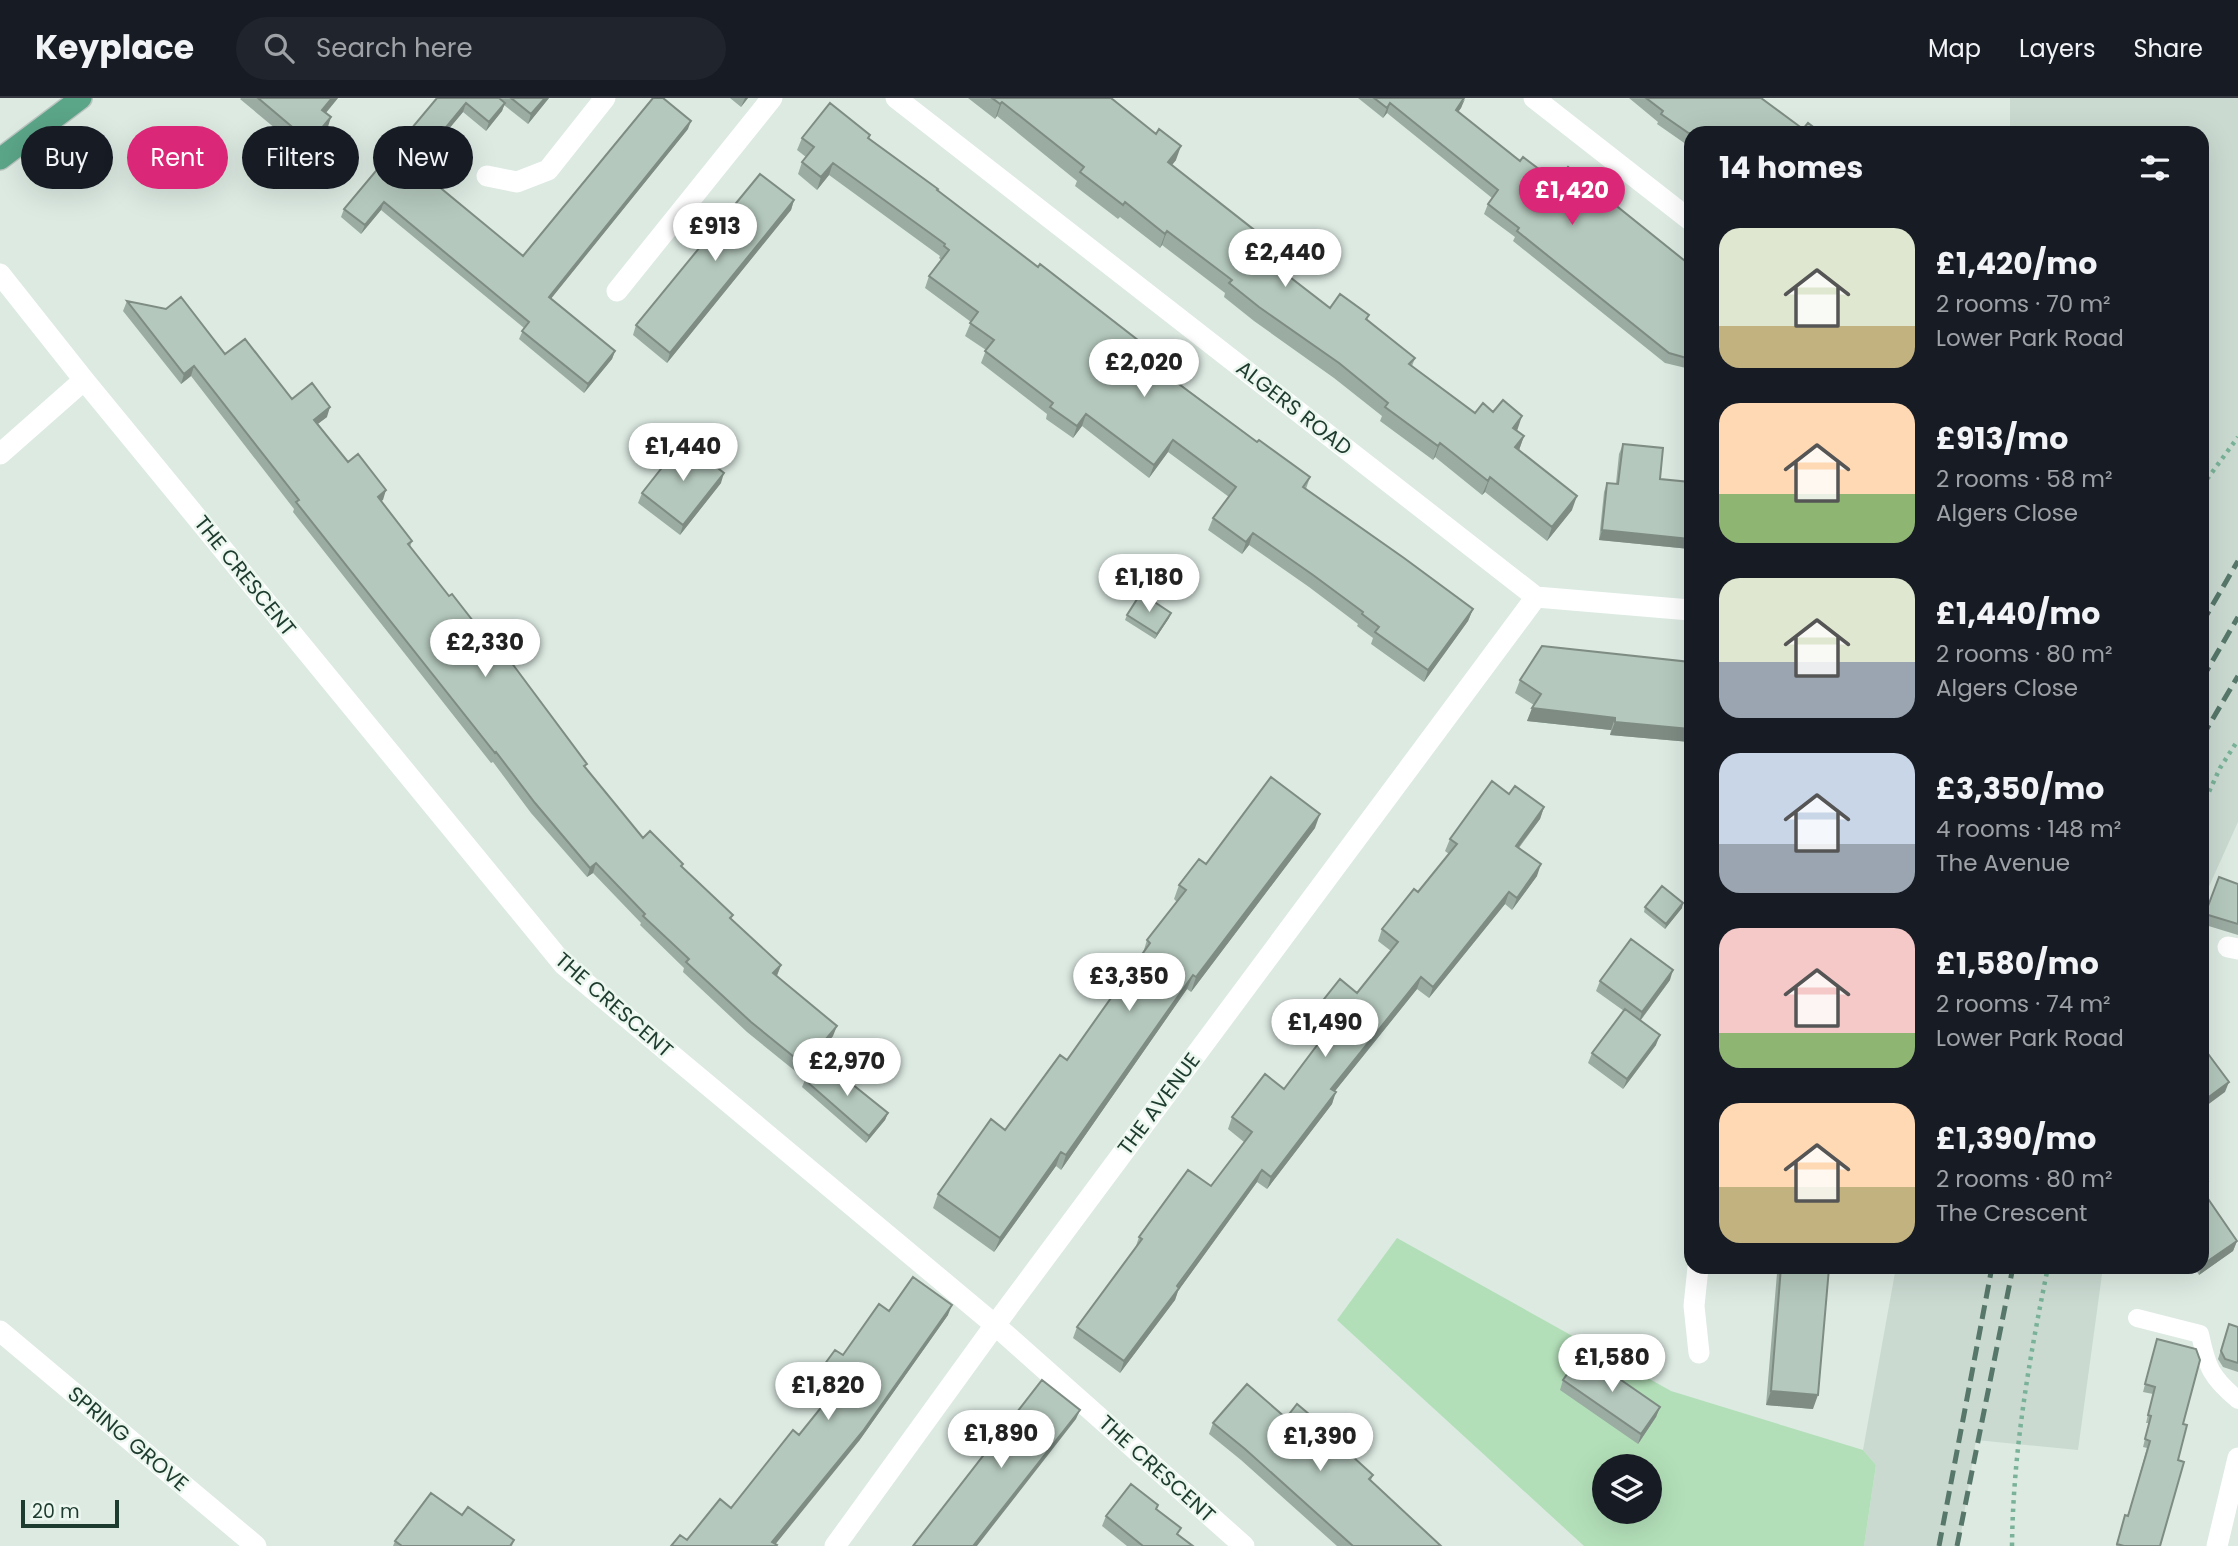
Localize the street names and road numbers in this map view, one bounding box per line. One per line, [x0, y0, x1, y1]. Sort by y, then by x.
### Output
street label: ALGERS ROAD [1230, 353, 1358, 462]
street label: THE CRESCENT [188, 509, 303, 642]
street label: THE CRESCENT [549, 945, 679, 1064]
street label: THE AVENUE [1111, 1047, 1207, 1161]
street label: SPRING GROVE [62, 1379, 195, 1498]
street label: THE CRESCENT [1093, 1409, 1222, 1529]

